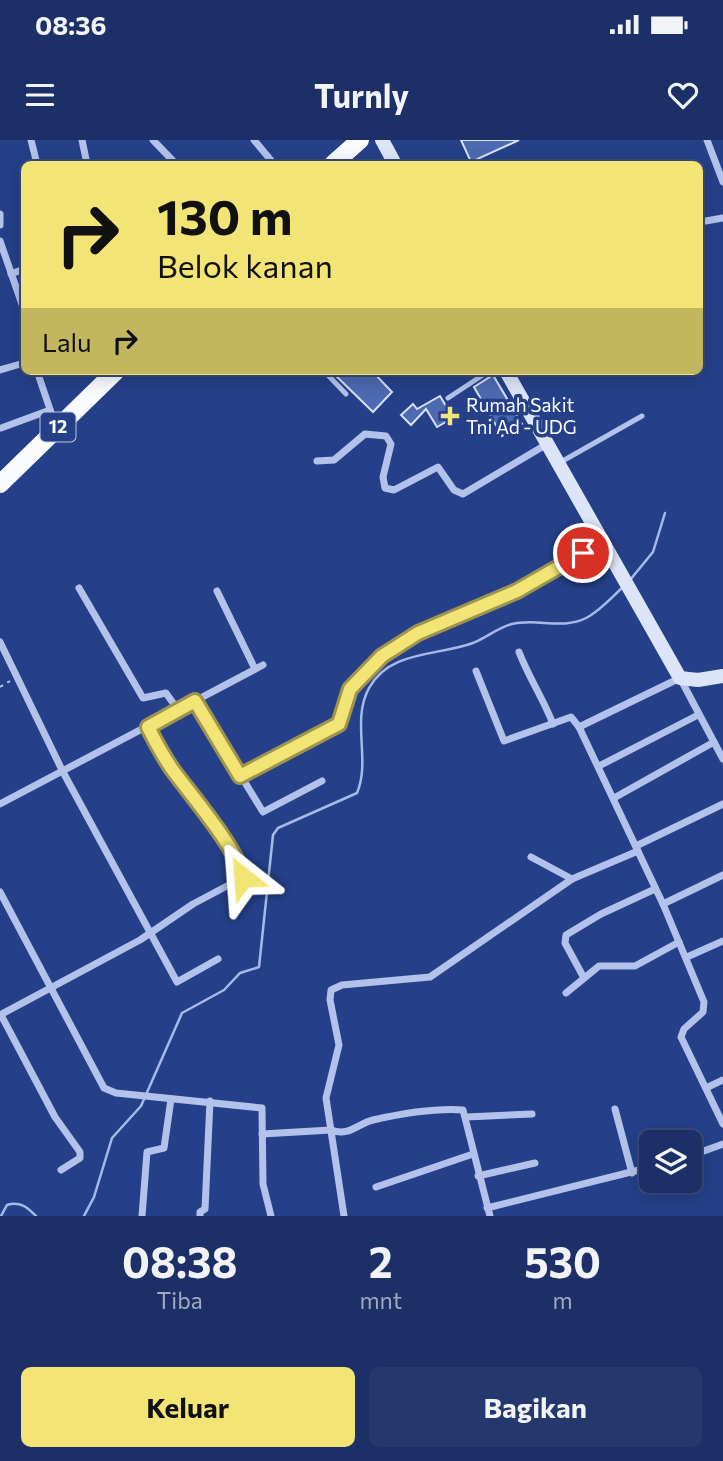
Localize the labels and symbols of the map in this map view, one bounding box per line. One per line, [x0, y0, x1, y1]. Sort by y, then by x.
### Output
place label: Rumah Sakit Tni Ad - UDG [466, 393, 577, 438]
marker: Rumah Sakit Tni Ad - UDG [440, 406, 460, 426]
road number: 12 [41, 412, 76, 442]
pin [553, 523, 613, 583]
position arrow [206, 840, 280, 914]

